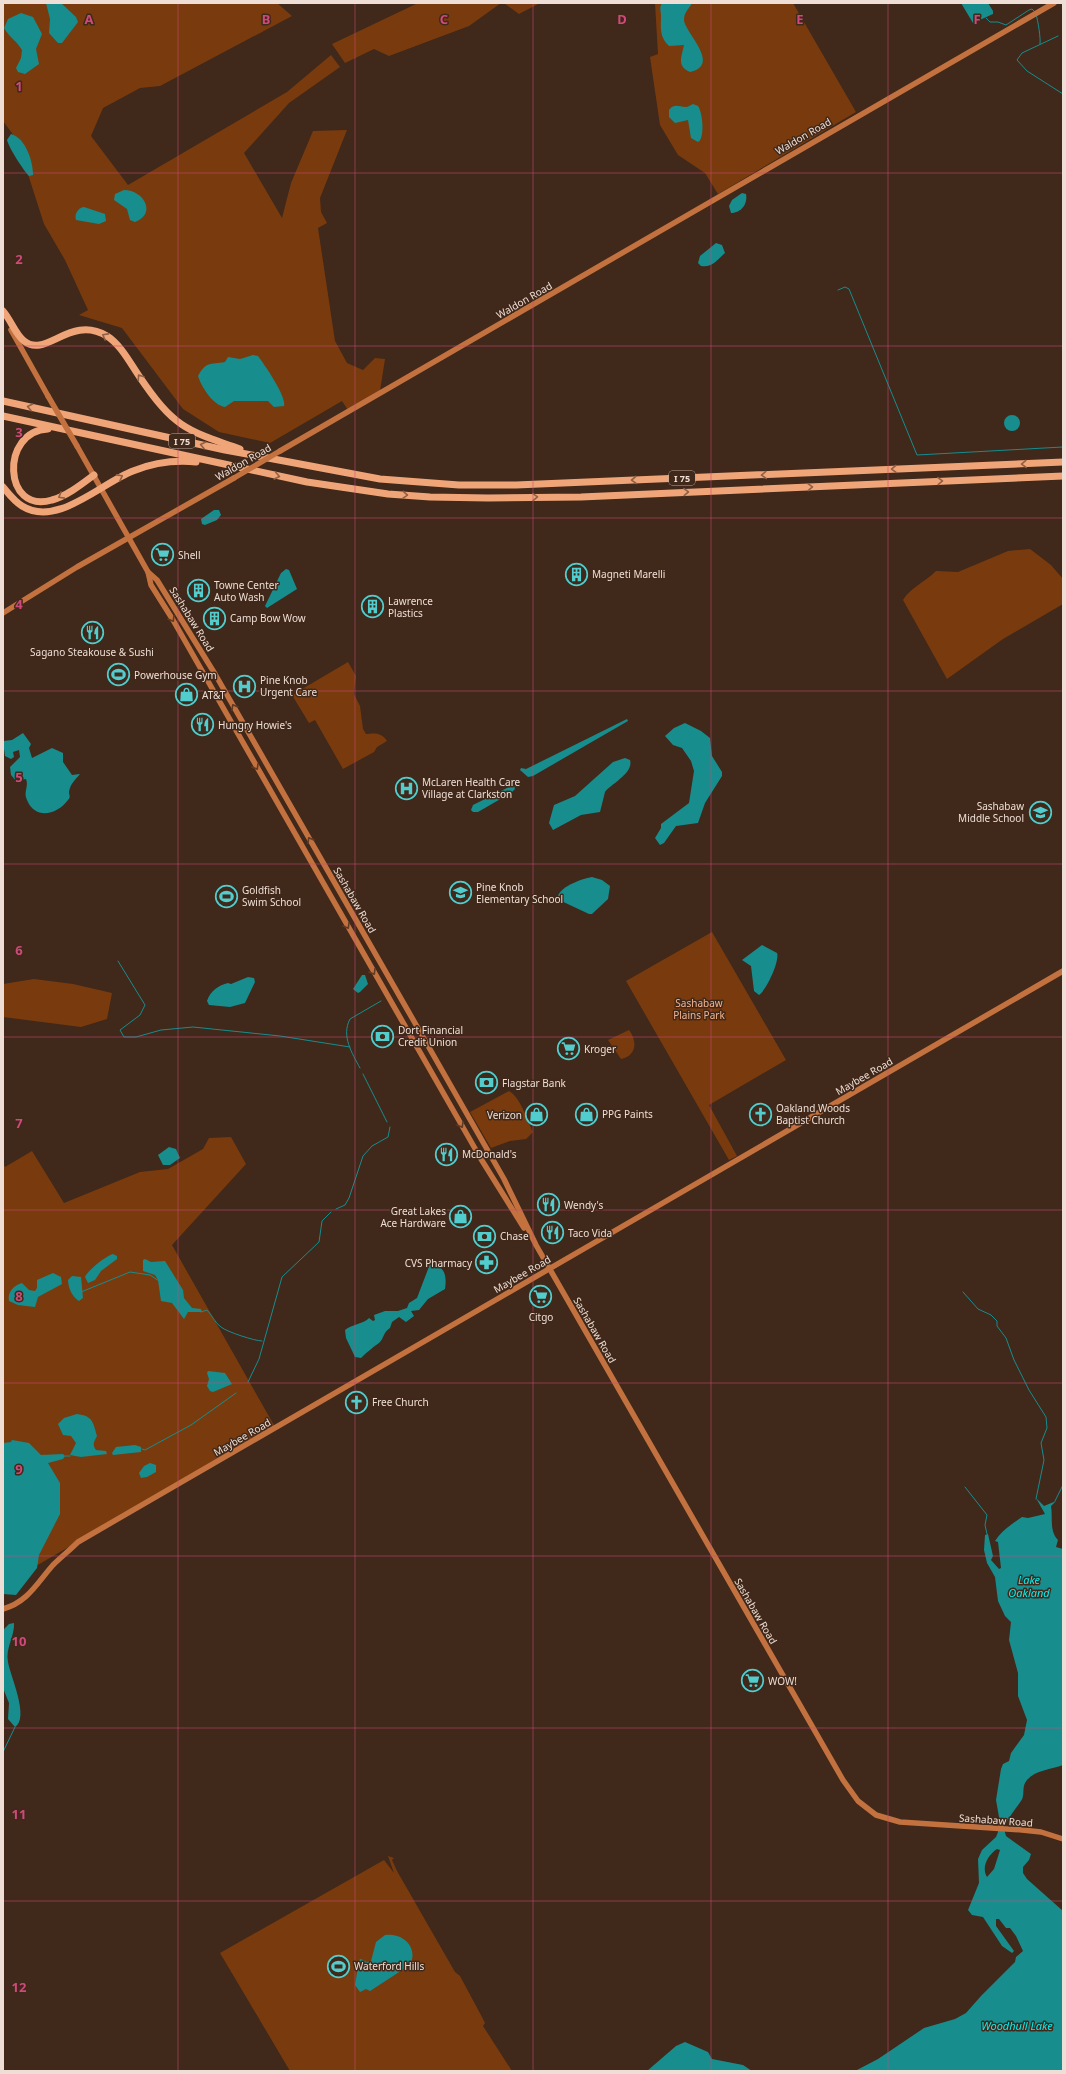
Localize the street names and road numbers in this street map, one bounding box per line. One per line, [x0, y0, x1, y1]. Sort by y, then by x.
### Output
street label: Waldon Road [773, 114, 833, 158]
street label: Waldon Road [494, 278, 554, 322]
road number: I 75 [169, 434, 195, 448]
street label: Waldon Road [213, 440, 273, 484]
road number: I 75 [669, 471, 695, 485]
street label: Sashabaw Road [166, 584, 218, 654]
street label: Sashabaw Road [330, 864, 380, 936]
street label: Maybee Road [833, 1054, 895, 1098]
street label: Maybee Road [491, 1252, 553, 1296]
street label: Sashabaw Road [570, 1294, 620, 1366]
street label: Maybee Road [211, 1415, 273, 1459]
street label: Sashabaw Road [731, 1575, 781, 1647]
street label: Sashabaw Road [959, 1810, 1033, 1830]

